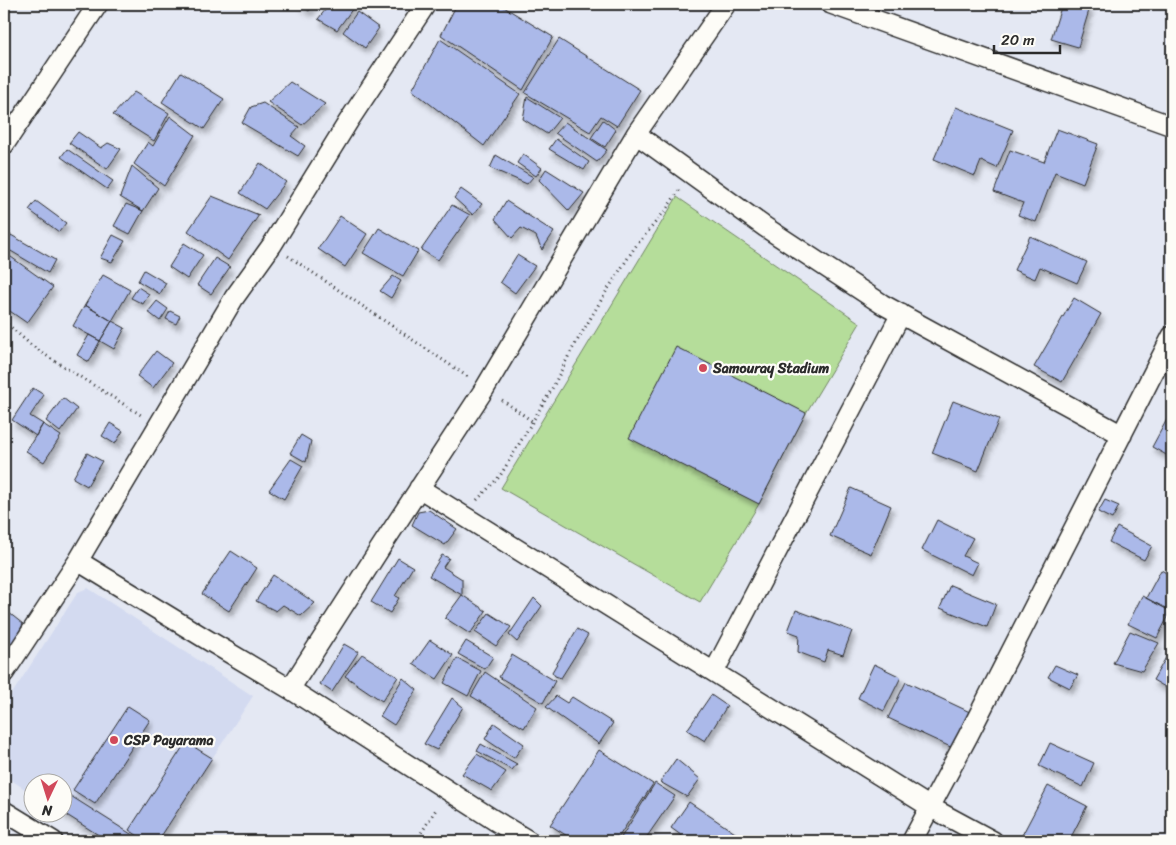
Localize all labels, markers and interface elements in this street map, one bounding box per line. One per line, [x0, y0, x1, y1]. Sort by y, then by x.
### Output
scale bar [994, 22, 1060, 54]
text: 20 m [1001, 27, 1035, 53]
place label: Samouray Stadium [712, 356, 829, 381]
marker: Samouray Stadium [697, 362, 709, 374]
place label: CSP Payarama [123, 728, 214, 753]
marker: CSP Payarama [108, 734, 120, 746]
north arrow [22, 772, 72, 822]
text: N [41, 798, 54, 823]

